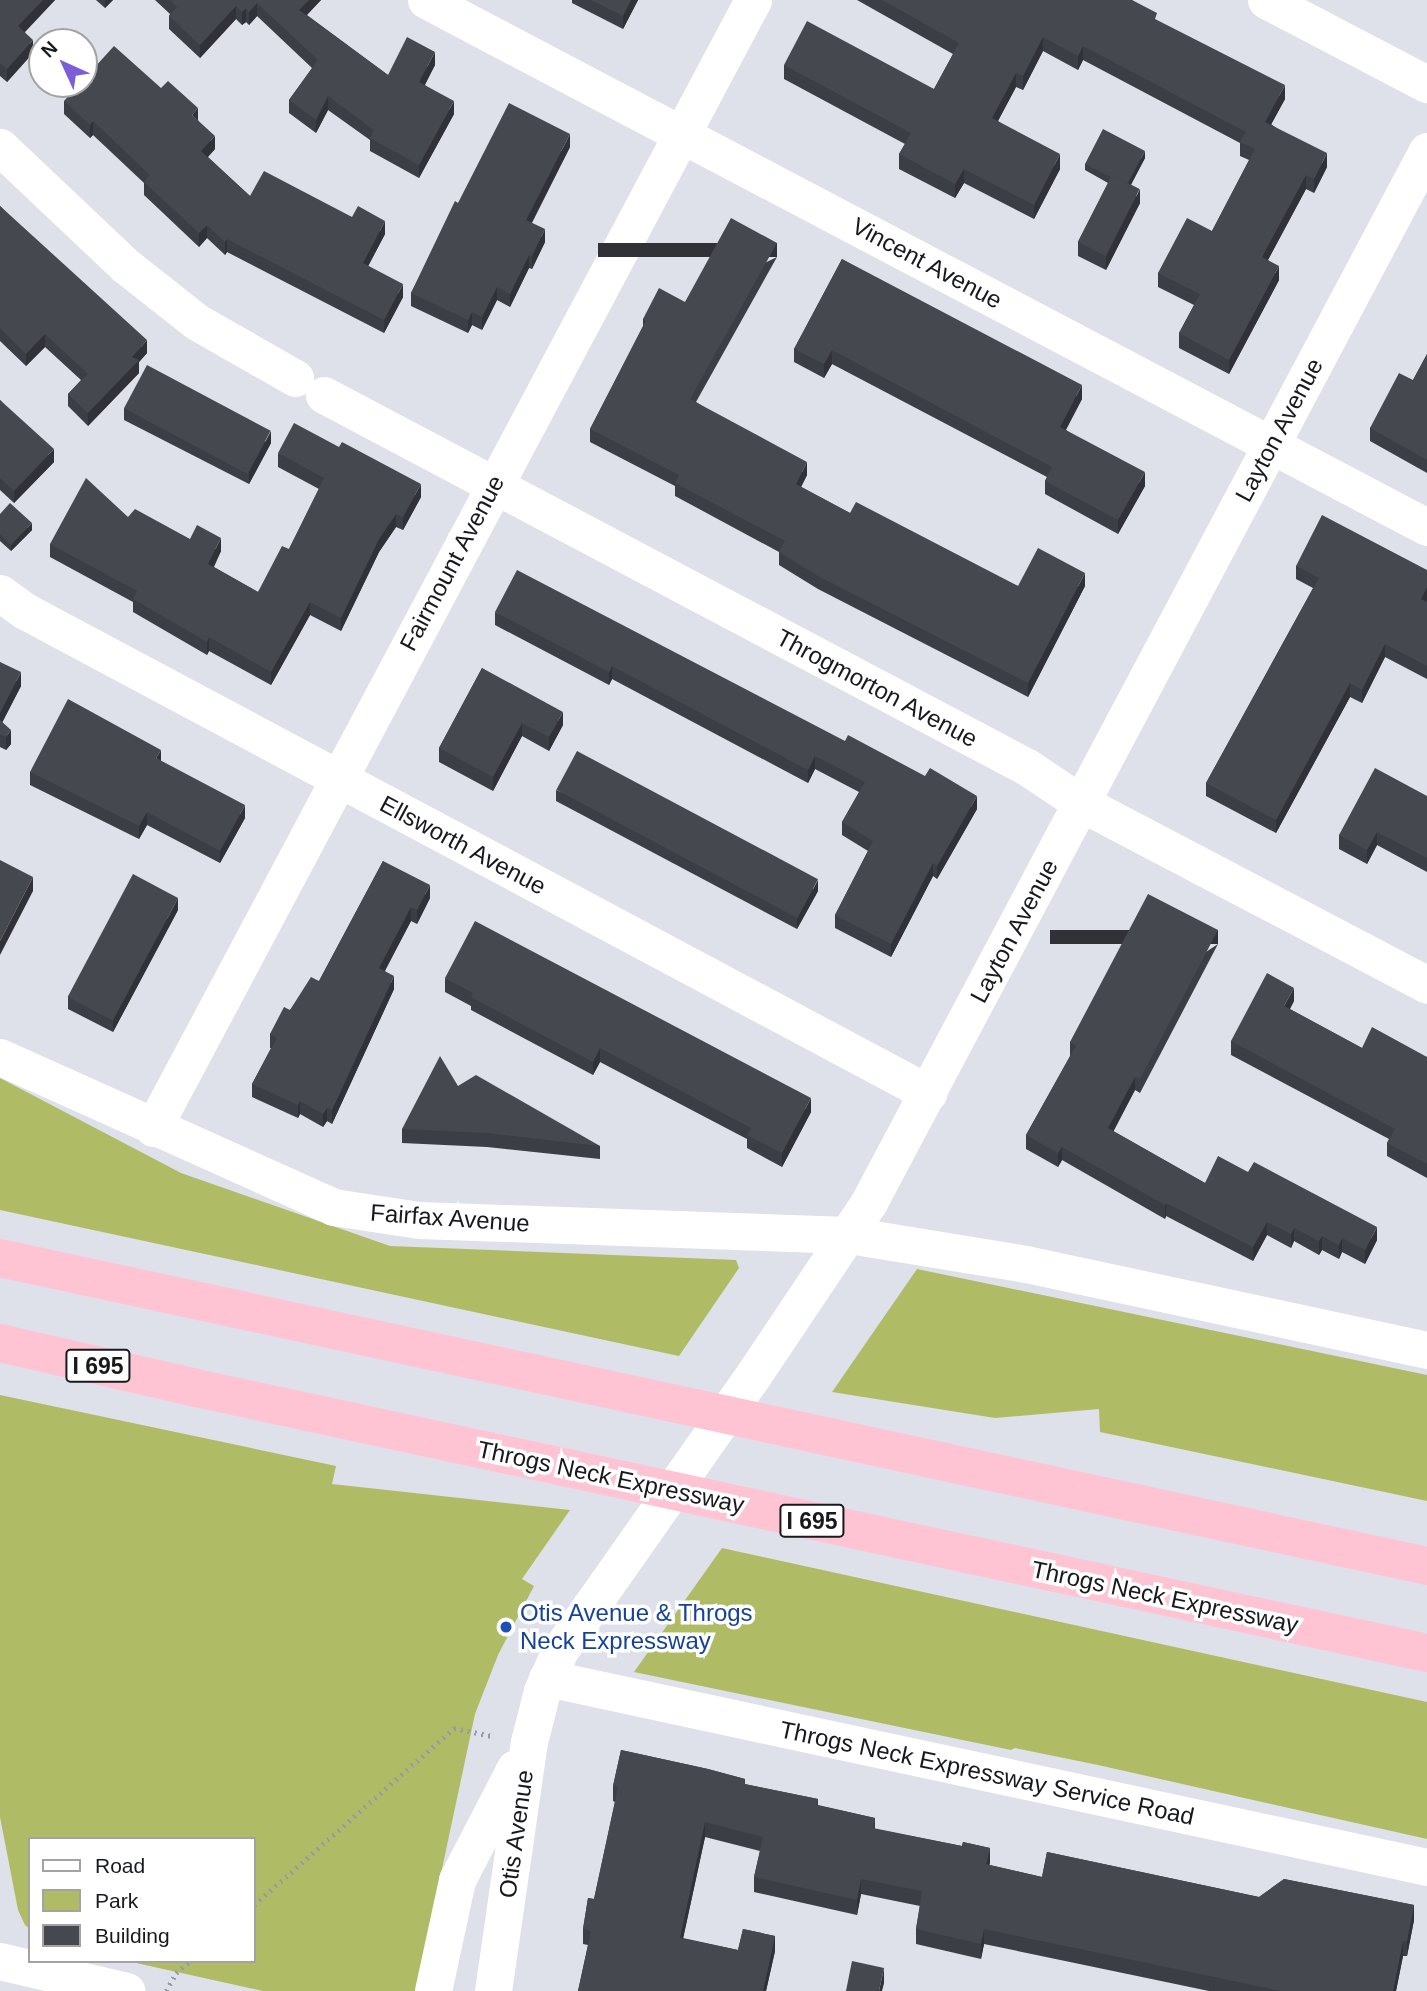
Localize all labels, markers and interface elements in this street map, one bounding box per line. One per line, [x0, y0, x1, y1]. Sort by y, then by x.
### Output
north arrow [28, 28, 98, 98]
text: N [37, 37, 61, 61]
street label: Vincent Avenue [846, 211, 1008, 315]
street label: Layton Avenue [1229, 353, 1329, 507]
street label: Fairmount Avenue [393, 470, 511, 656]
street label: Throgmorton Avenue [771, 622, 983, 754]
street label: Ellsworth Avenue [375, 789, 551, 901]
street label: Layton Avenue [964, 854, 1064, 1008]
street label: Fairfax Avenue [369, 1198, 531, 1238]
road number: I 695 [65, 1346, 131, 1386]
street label: Throgs Neck Expressway [475, 1435, 747, 1519]
road number: I 695 [779, 1502, 845, 1540]
street label: Throgs Neck Expressway [1029, 1555, 1301, 1639]
place label: Otis Avenue & Throgs Neck Expressway [520, 1599, 754, 1655]
marker: Otis Avenue & Throgs Neck Expressway [498, 1619, 514, 1635]
street label: Throgs Neck Expressway Service Road [777, 1715, 1197, 1831]
street label: Otis Avenue [493, 1767, 539, 1901]
legend [28, 1837, 256, 1963]
text: Road [95, 1854, 145, 1877]
text: Park [95, 1889, 138, 1912]
text: Building [95, 1924, 170, 1947]

